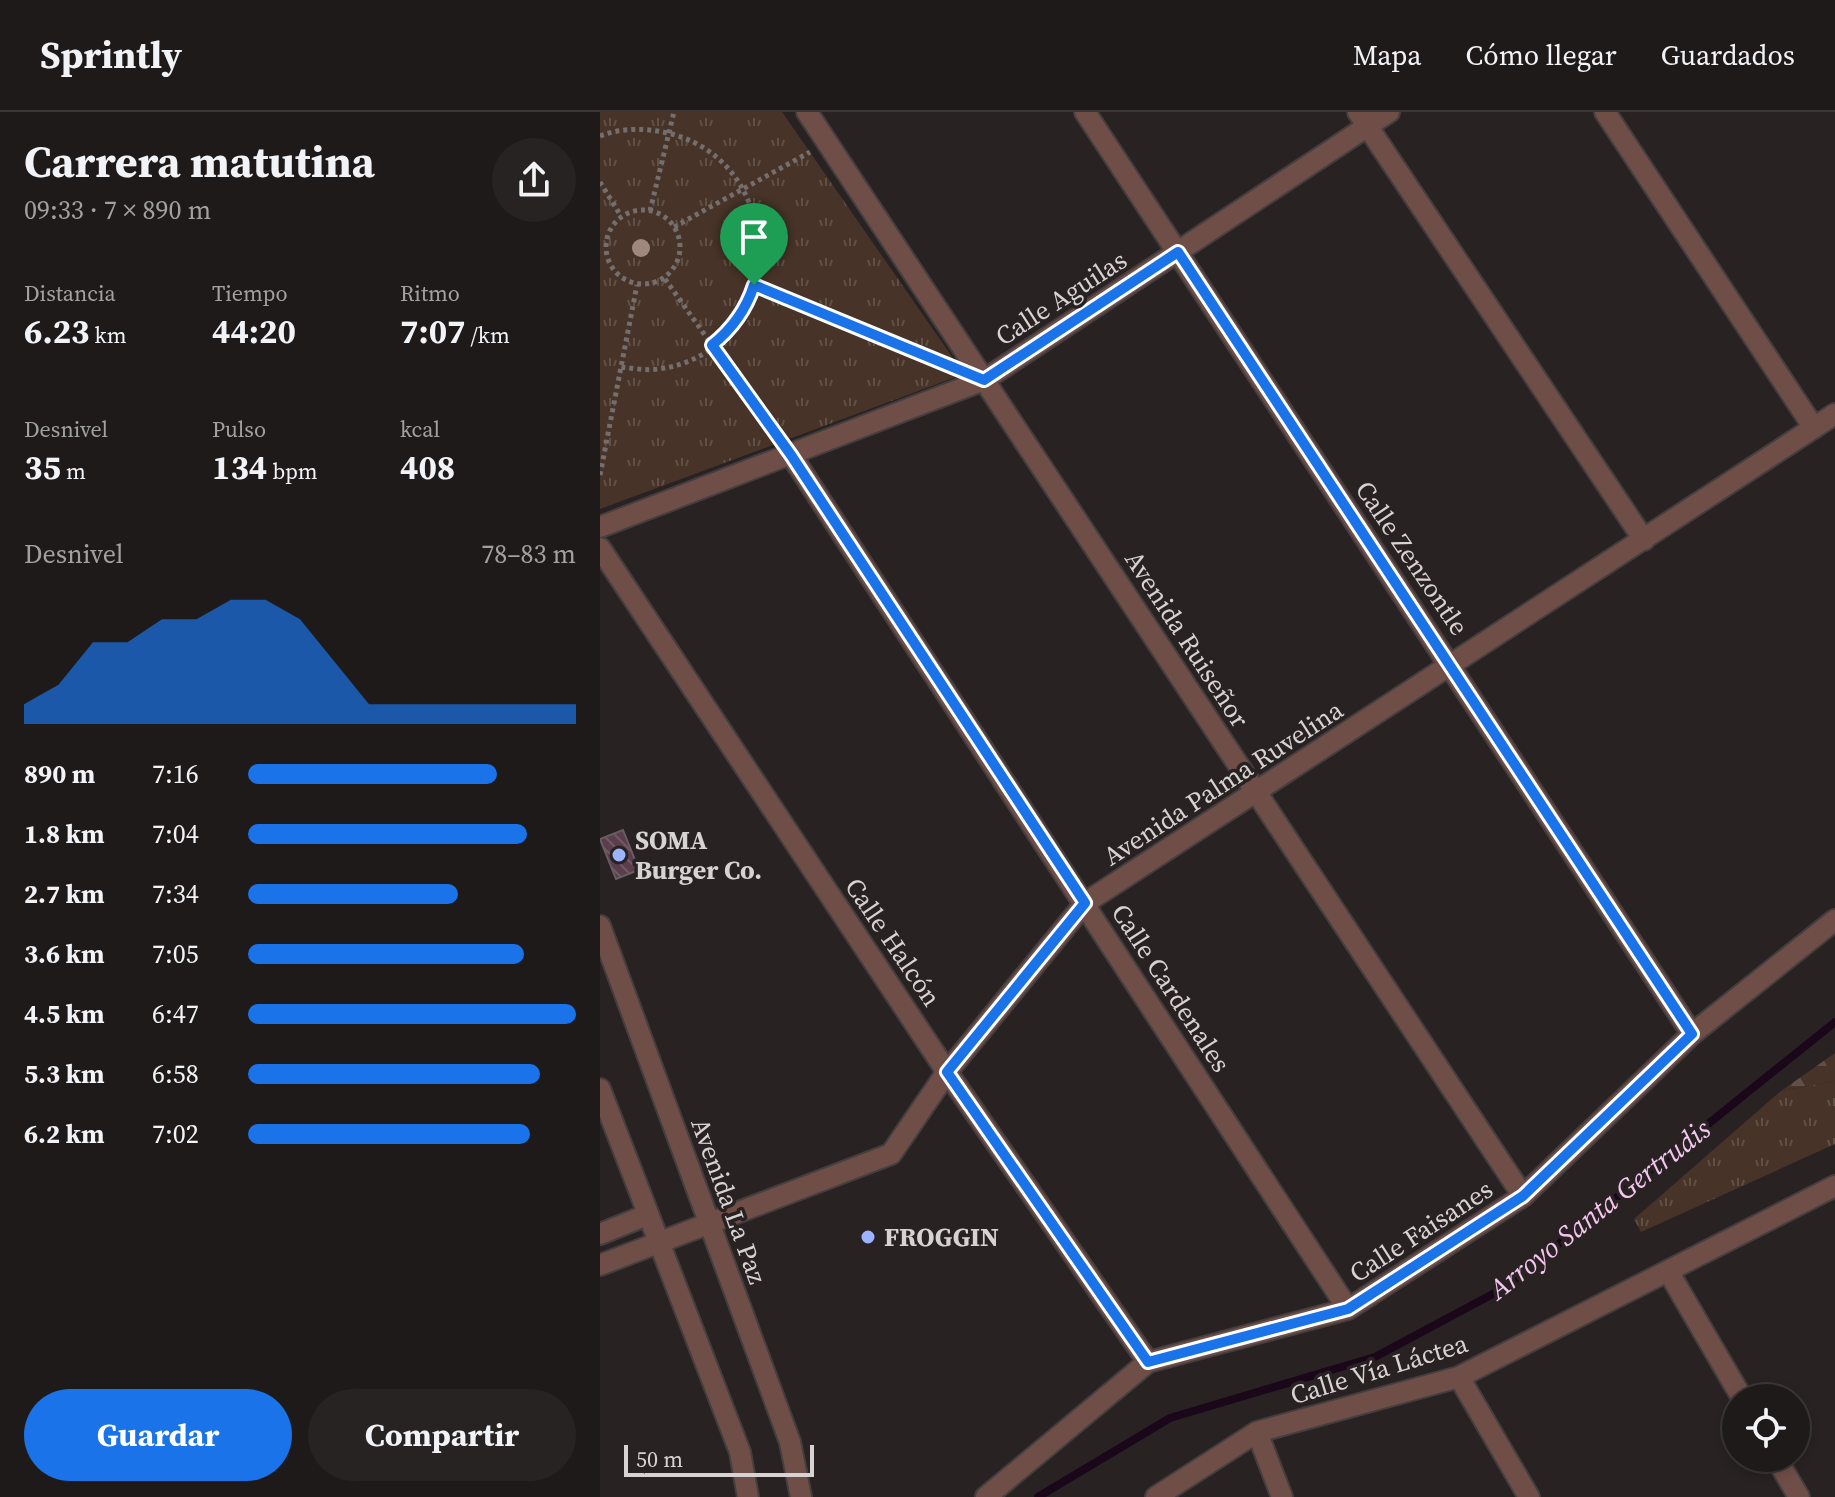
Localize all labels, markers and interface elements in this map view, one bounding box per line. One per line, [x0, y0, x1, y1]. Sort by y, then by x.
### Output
text: Sprintly [40, 29, 182, 81]
text: Mapa [1353, 36, 1422, 74]
text: Cómo llegar [1466, 36, 1617, 74]
text: Guardados [1661, 36, 1795, 74]
text: Carrera matutina [24, 131, 375, 192]
button: share [492, 138, 576, 222]
text: 09:33 · 7 × 890 m [24, 192, 211, 228]
pin [720, 203, 788, 285]
icon: arrive [732, 215, 776, 259]
street label: Calle Aguilas [988, 242, 1134, 354]
text: Distancia [24, 278, 116, 308]
text: Tiempo [212, 278, 287, 308]
text: Ritmo [400, 278, 460, 308]
text: 6.23 [24, 308, 89, 354]
text: 44:20 [212, 308, 296, 354]
text: 7:07 [400, 308, 465, 354]
text: km [89, 320, 126, 350]
text: /km [465, 320, 510, 350]
text: Desnivel [24, 414, 108, 444]
text: Pulso [212, 414, 266, 444]
text: kcal [400, 414, 440, 444]
text: 35 [24, 444, 61, 490]
text: 134 [212, 444, 267, 490]
text: 408 [400, 444, 455, 490]
text: m [61, 456, 86, 486]
text: bpm [267, 456, 318, 486]
street label: Calle Zenzontle [1347, 474, 1477, 642]
text: Desnivel [24, 536, 123, 572]
text: 78–83 m [481, 536, 576, 572]
street label: Avenida Ruiseñor [1116, 544, 1258, 734]
street label: Avenida Palma Ruvelina [1096, 691, 1351, 874]
text: 890 m [24, 756, 95, 792]
text: 7:16 [152, 756, 199, 792]
text: 1.8 km [24, 816, 105, 852]
text: 7:04 [152, 816, 199, 852]
place label: SOMA Burger Co. [635, 822, 762, 888]
marker: SOMA Burger Co. [610, 846, 628, 864]
street label: Calle Halcón [837, 871, 949, 1013]
text: 2.7 km [24, 876, 105, 912]
text: 7:34 [152, 876, 199, 912]
street label: Calle Cardenales [1103, 897, 1239, 1079]
text: 3.6 km [24, 936, 105, 972]
text: 7:05 [152, 936, 199, 972]
text: 4.5 km [24, 996, 105, 1032]
text: 6:47 [152, 996, 199, 1032]
text: 5.3 km [24, 1056, 105, 1092]
text: 6:58 [152, 1056, 199, 1092]
water label: Arroyo Santa Gertrudis [1478, 1110, 1719, 1309]
street label: Avenida La Paz [682, 1113, 776, 1289]
text: 6.2 km [24, 1116, 105, 1152]
text: 7:02 [152, 1116, 199, 1152]
street label: Calle Faisanes [1342, 1171, 1500, 1291]
place label: FROGGIN [884, 1219, 999, 1255]
marker: FROGGIN [859, 1228, 877, 1246]
street label: Calle Vía Láctea [1286, 1325, 1473, 1413]
map controls [1722, 1384, 1810, 1472]
button: locate [1722, 1384, 1810, 1472]
button: Guardar [24, 1389, 292, 1481]
button: Compartir [308, 1389, 576, 1481]
scale bar [624, 1441, 814, 1477]
text: 50 m [636, 1444, 683, 1474]

